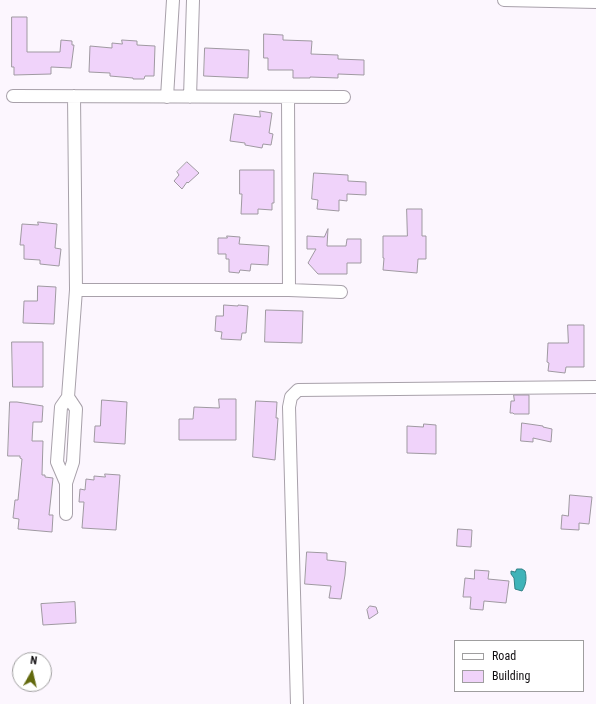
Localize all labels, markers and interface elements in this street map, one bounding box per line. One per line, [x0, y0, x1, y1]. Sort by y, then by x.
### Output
legend [454, 640, 584, 692]
text: Road [492, 649, 516, 663]
north arrow [12, 652, 52, 692]
text: N [29, 654, 38, 668]
text: Building [492, 669, 530, 683]

